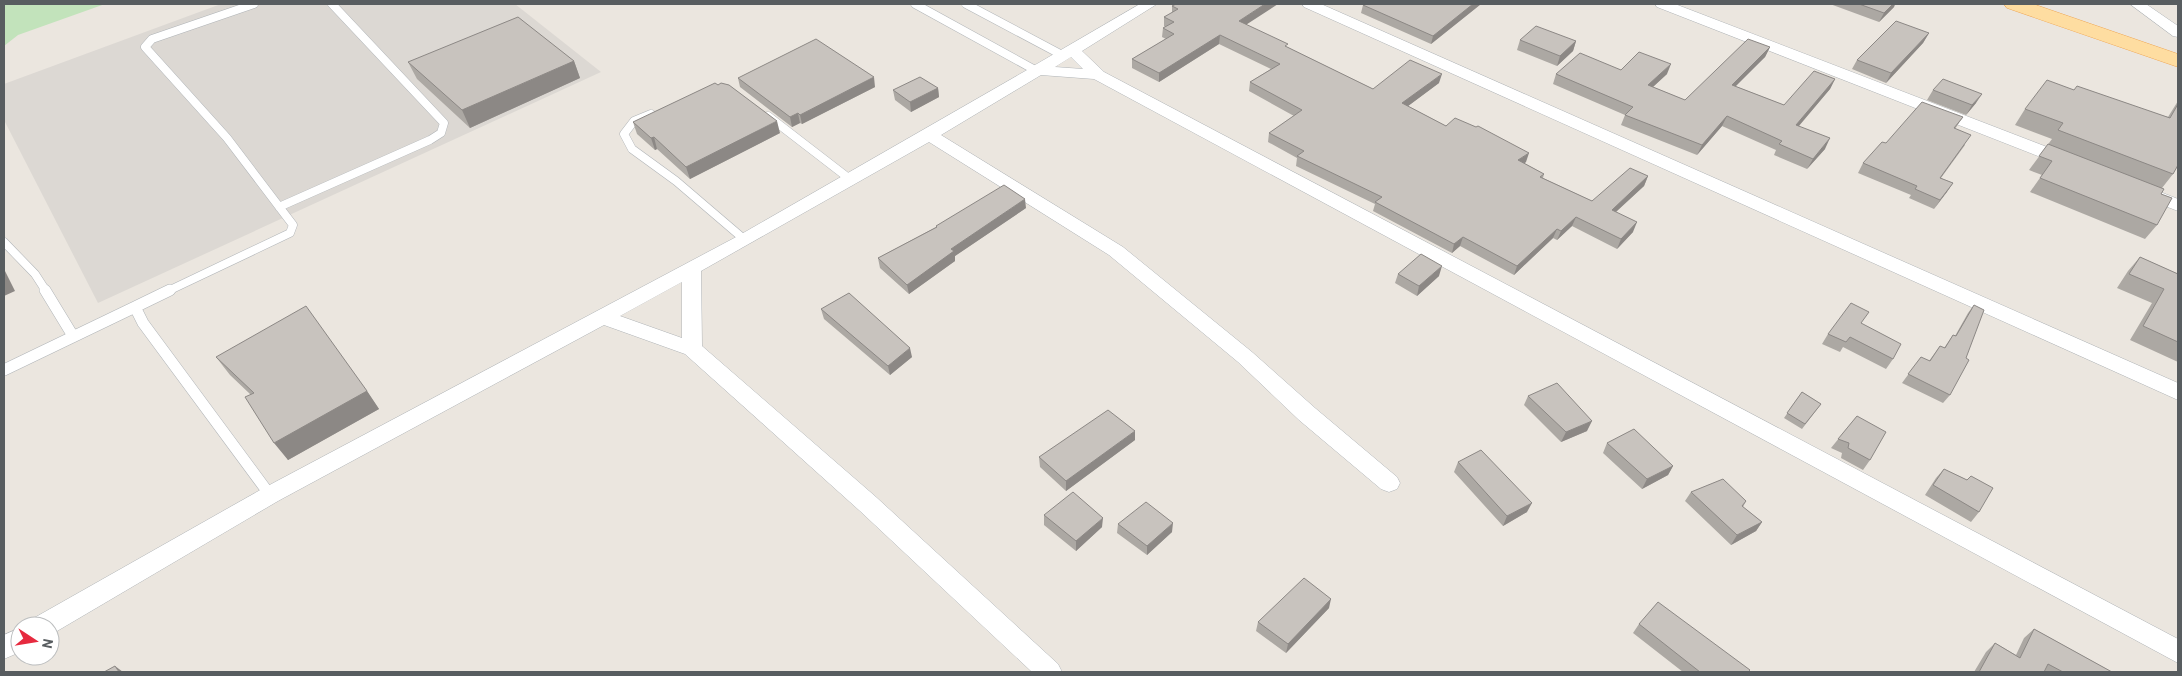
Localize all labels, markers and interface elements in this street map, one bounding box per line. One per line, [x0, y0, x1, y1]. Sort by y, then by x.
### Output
north arrow [10, 616, 60, 666]
text: N [39, 637, 57, 650]

